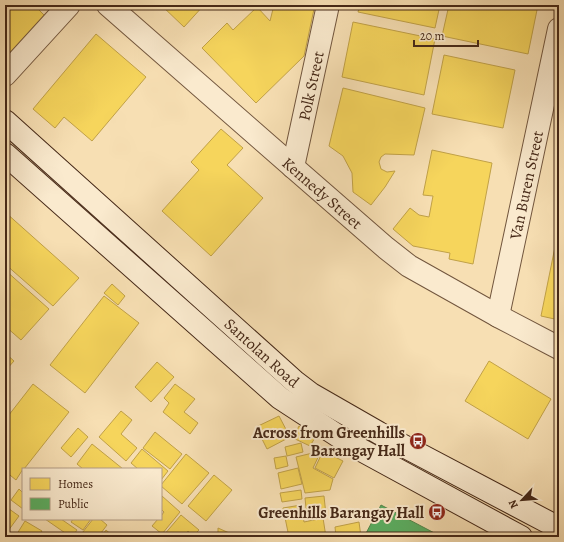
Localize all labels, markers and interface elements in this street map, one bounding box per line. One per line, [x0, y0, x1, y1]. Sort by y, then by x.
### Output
scale bar [414, 22, 478, 48]
text: 20 m [420, 28, 444, 44]
street label: Polk Street [293, 49, 330, 123]
street label: Van Buren Street [504, 129, 549, 242]
street label: Kennedy Street [277, 152, 367, 234]
street label: Santolan Road [219, 313, 304, 393]
place label: Across from Greenhills Barangay Hall [252, 422, 406, 462]
bus stop icon: Across from Greenhills Barangay Hall [408, 431, 428, 451]
legend [22, 468, 162, 520]
text: Homes [58, 476, 93, 492]
north arrow [502, 480, 542, 520]
text: Public [58, 496, 89, 512]
text: N [505, 497, 522, 511]
place label: Greenhills Barangay Hall [258, 502, 425, 524]
bus stop icon: Greenhills Barangay Hall [427, 502, 447, 522]

